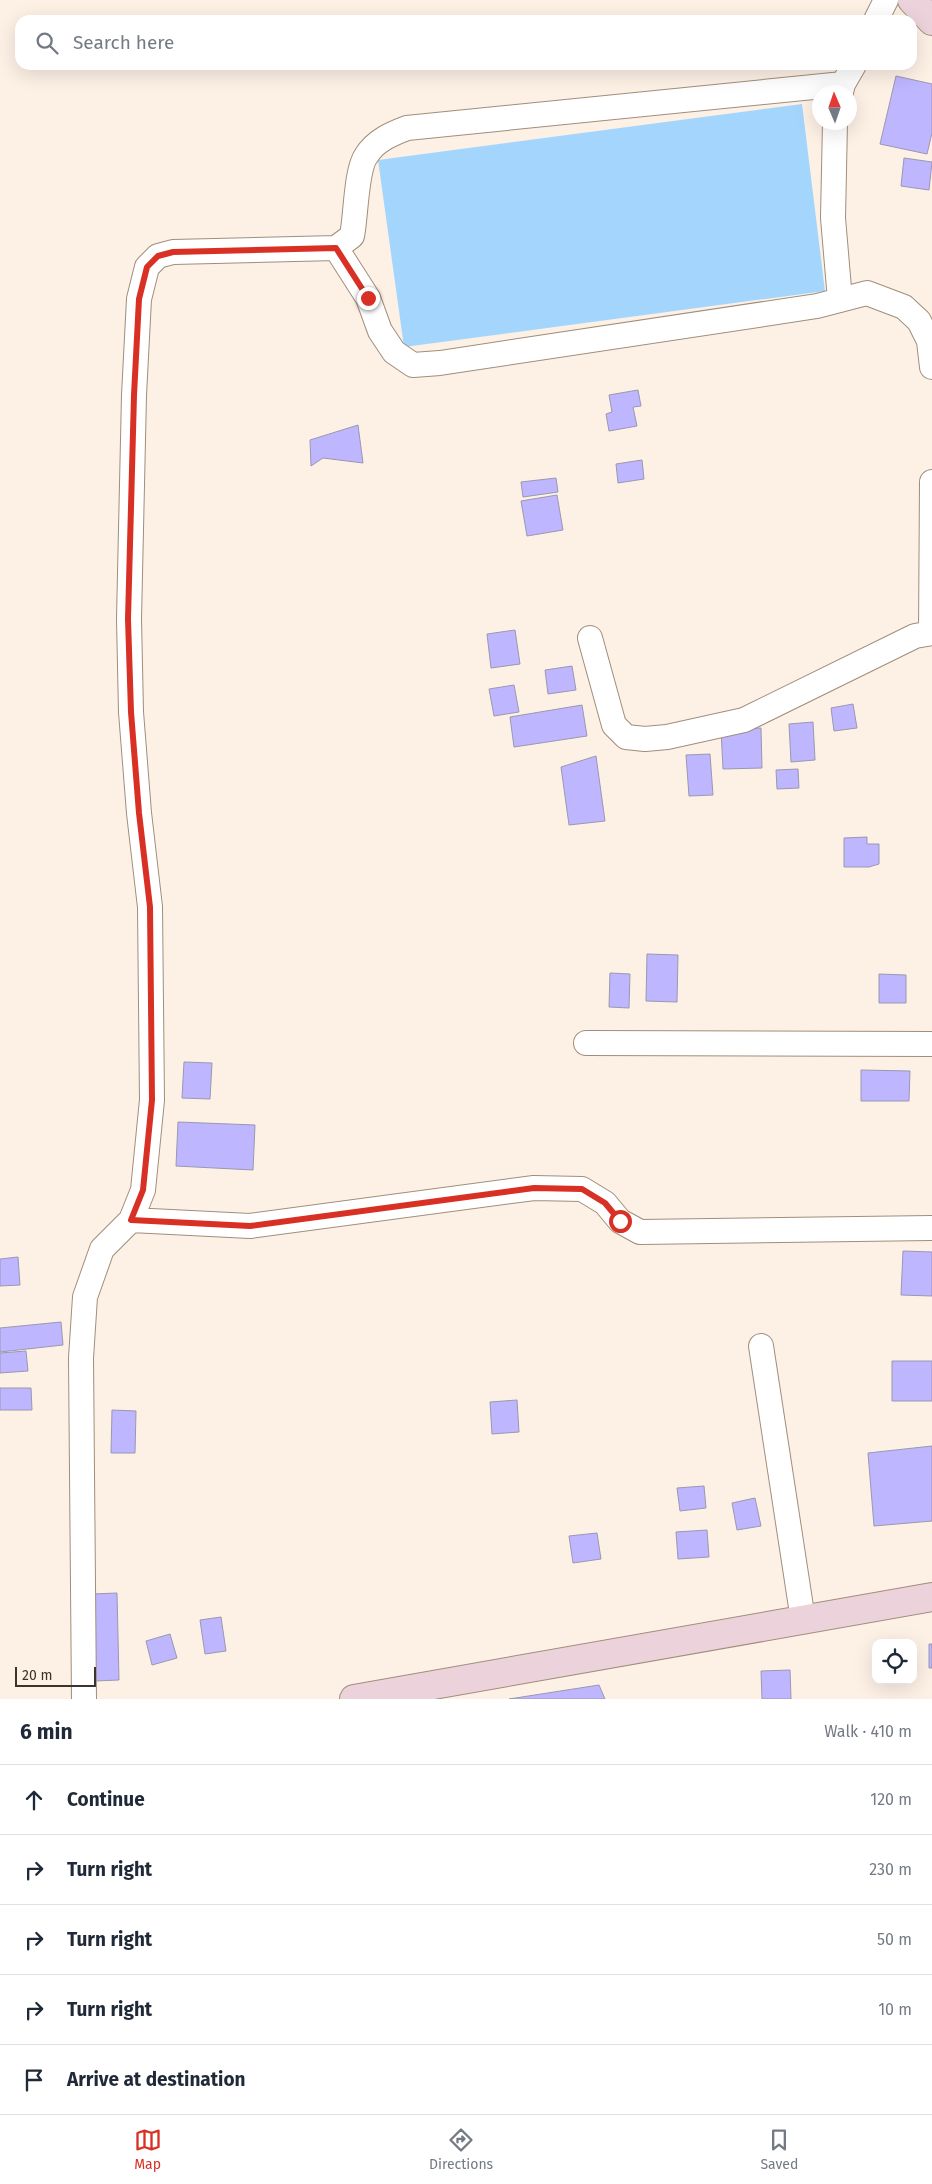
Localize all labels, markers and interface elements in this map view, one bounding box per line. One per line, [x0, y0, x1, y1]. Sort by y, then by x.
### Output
search box [15, 15, 917, 70]
icon: search [33, 29, 61, 57]
text: Search here [73, 31, 174, 54]
north arrow [812, 85, 857, 130]
route end [357, 287, 380, 310]
route start [609, 1210, 632, 1233]
map controls [872, 1639, 917, 1684]
button: locate [872, 1639, 917, 1684]
scale bar [15, 1664, 96, 1687]
text: 20 m [22, 1667, 52, 1684]
text: 6 min [20, 1719, 73, 1745]
text: Walk · 410 m [824, 1722, 912, 1741]
icon: ahead [20, 1786, 48, 1814]
text: Continue [67, 1788, 145, 1811]
text: 120 m [870, 1790, 912, 1809]
icon: right [20, 1856, 48, 1884]
text: Turn right [67, 1858, 152, 1881]
text: 230 m [869, 1860, 912, 1879]
icon: right [20, 1926, 48, 1954]
text: Turn right [67, 1928, 152, 1951]
text: 50 m [877, 1930, 912, 1949]
icon: right [20, 1996, 48, 2024]
text: Turn right [67, 1998, 152, 2021]
text: 10 m [878, 2000, 912, 2019]
icon: arrive [20, 2066, 48, 2094]
text: Arrive at destination [67, 2068, 246, 2091]
tab: Map [134, 2126, 162, 2173]
tab: Directions [429, 2126, 493, 2173]
tab: Saved [760, 2126, 798, 2173]

